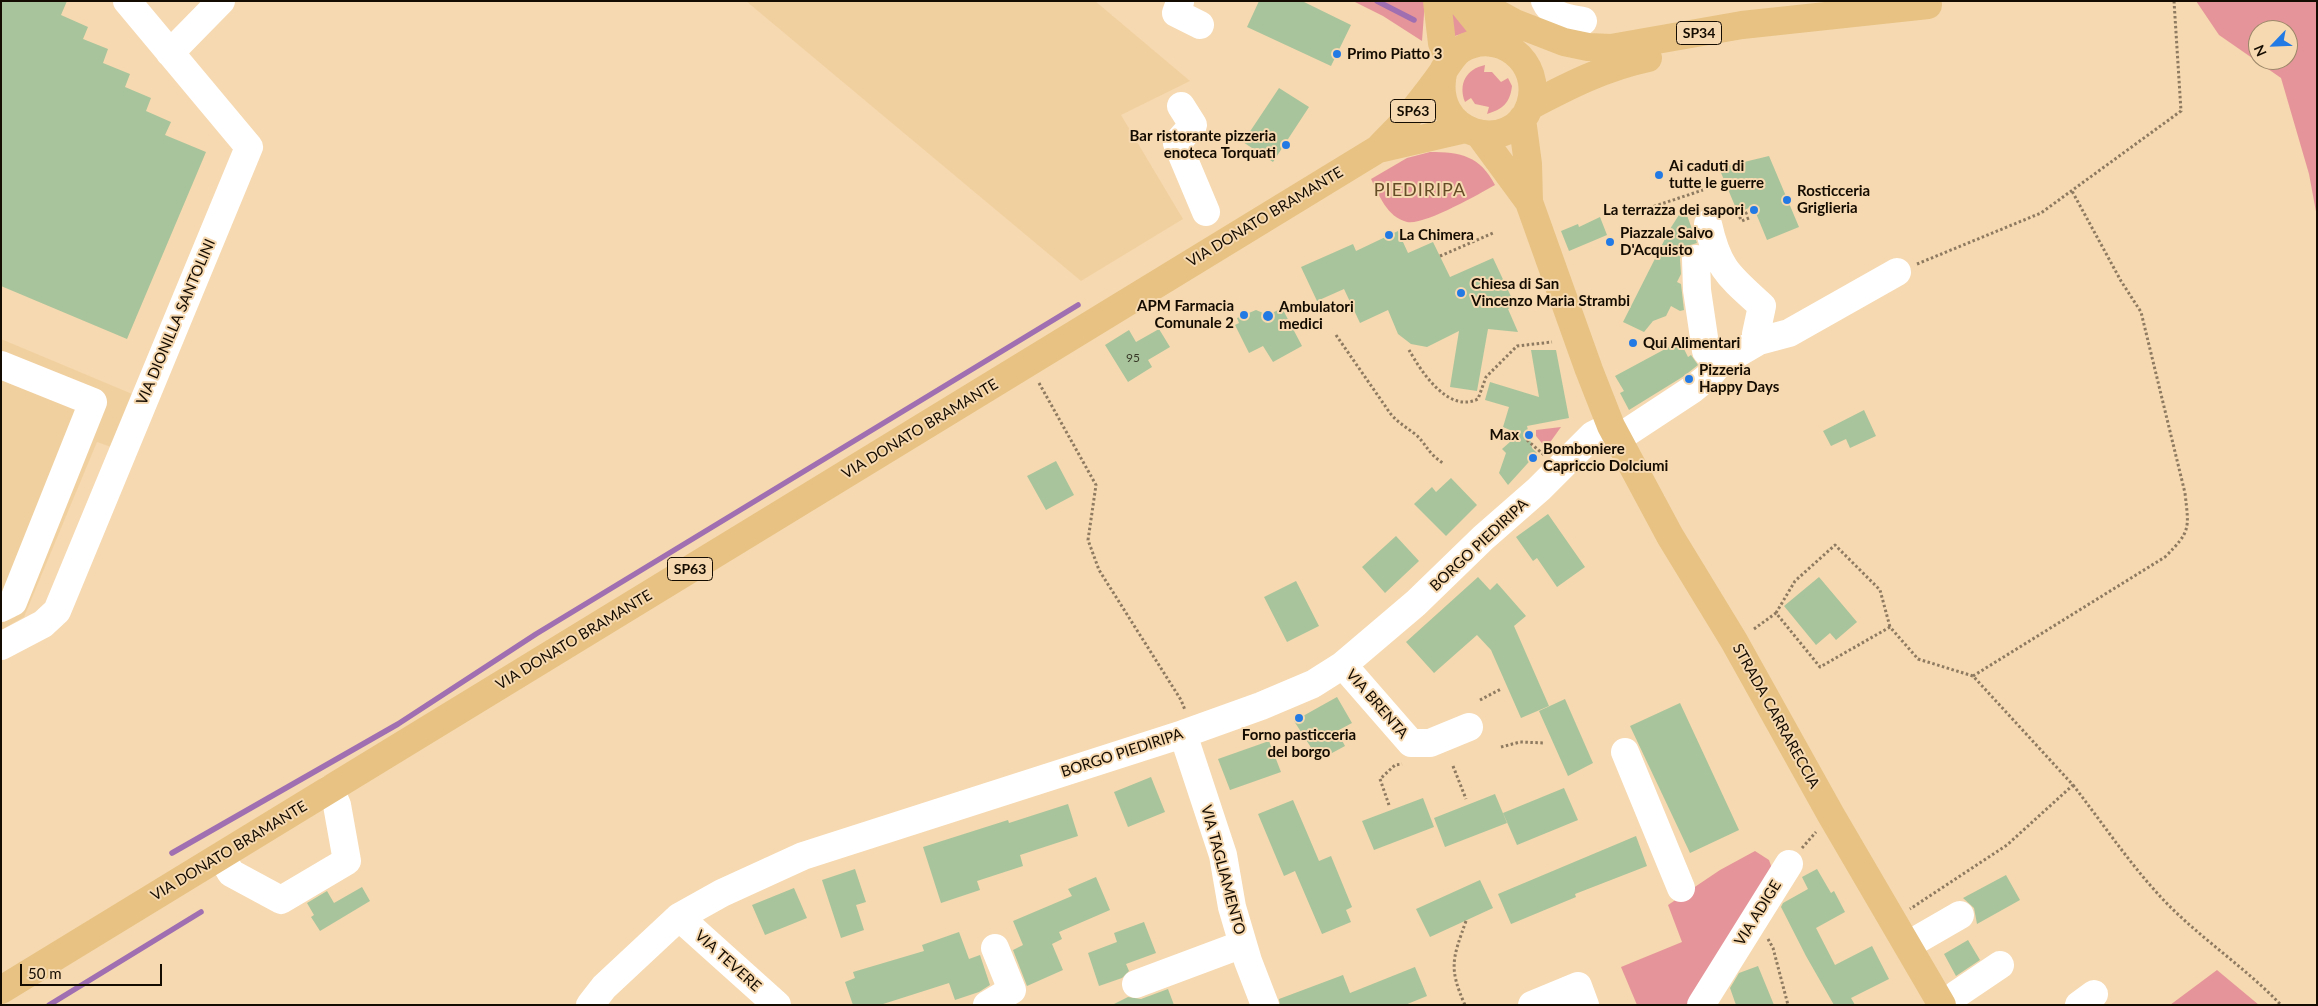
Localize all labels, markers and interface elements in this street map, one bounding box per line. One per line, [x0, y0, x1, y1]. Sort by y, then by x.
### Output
north arrow [2248, 20, 2298, 70]
road number: SP34 [1676, 22, 1722, 44]
text: N [2250, 43, 2270, 59]
place label: Primo Piatto 3 [1347, 45, 1442, 63]
marker: Primo Piatto 3 [1331, 48, 1343, 60]
road number: SP63 [1390, 100, 1436, 122]
place label: Bar ristorante pizzeria enoteca Torquati [1130, 127, 1276, 162]
marker: Bar ristorante pizzeria enoteca Torquati [1280, 139, 1292, 151]
place label: Ai caduti di tutte le guerre [1669, 157, 1764, 192]
street label: VIA DONATO BRAMANTE [1184, 163, 1346, 271]
marker: Ai caduti di tutte le guerre [1653, 169, 1665, 181]
district label: PIEDIRIPA [1373, 179, 1467, 201]
place label: Rosticceria Griglieria [1797, 182, 1870, 217]
marker: Rosticceria Griglieria [1781, 194, 1793, 206]
place label: La terrazza dei sapori [1603, 201, 1744, 219]
marker: La terrazza dei sapori [1748, 204, 1760, 216]
place label: Piazzale Salvo D'Acquisto [1620, 224, 1713, 259]
place label: La Chimera [1399, 226, 1474, 244]
marker: La Chimera [1383, 229, 1395, 241]
street label: VIA DIONILLA SANTOLINI [133, 236, 219, 408]
marker: Piazzale Salvo D'Acquisto [1604, 236, 1616, 248]
place label: Chiesa di San Vincenzo Maria Strambi [1471, 275, 1630, 310]
marker: Chiesa di San Vincenzo Maria Strambi [1455, 287, 1467, 299]
place label: APM Farmacia Comunale 2 [1137, 297, 1234, 332]
place label: Ambulatori medici [1279, 298, 1354, 333]
marker: APM Farmacia Comunale 2 [1238, 309, 1250, 321]
marker: Ambulatori medici [1261, 309, 1275, 323]
place label: Qui Alimentari [1643, 334, 1740, 352]
marker: Qui Alimentari [1627, 337, 1639, 349]
house number: 95 [1126, 351, 1140, 365]
place label: Pizzeria Happy Days [1699, 361, 1779, 396]
marker: Pizzeria Happy Days [1683, 373, 1695, 385]
street label: VIA DONATO BRAMANTE [839, 375, 1001, 483]
place label: Max [1490, 426, 1519, 444]
marker: Max [1523, 429, 1535, 441]
place label: Bomboniere Capriccio Dolciumi [1543, 440, 1668, 475]
marker: Bomboniere Capriccio Dolciumi [1527, 452, 1539, 464]
street label: BORGO PIEDIRIPA [1426, 495, 1532, 595]
road number: SP63 [668, 558, 712, 580]
street label: VIA DONATO BRAMANTE [493, 586, 655, 694]
street label: STRADA CARRARECCIA [1729, 640, 1823, 792]
street label: VIA BRENTA [1342, 666, 1412, 742]
marker: Forno pasticceria del borgo [1293, 712, 1305, 724]
street label: BORGO PIEDIRIPA [1059, 725, 1185, 781]
place label: Forno pasticceria del borgo [1242, 726, 1356, 761]
street label: VIA DONATO BRAMANTE [148, 797, 310, 905]
street label: VIA TAGLIAMENTO [1197, 803, 1249, 937]
street label: VIA ADIGE [1731, 877, 1785, 949]
street label: VIA TEVERE [691, 927, 765, 995]
scale bar [22, 954, 165, 986]
text: 50 m [28, 964, 62, 982]

